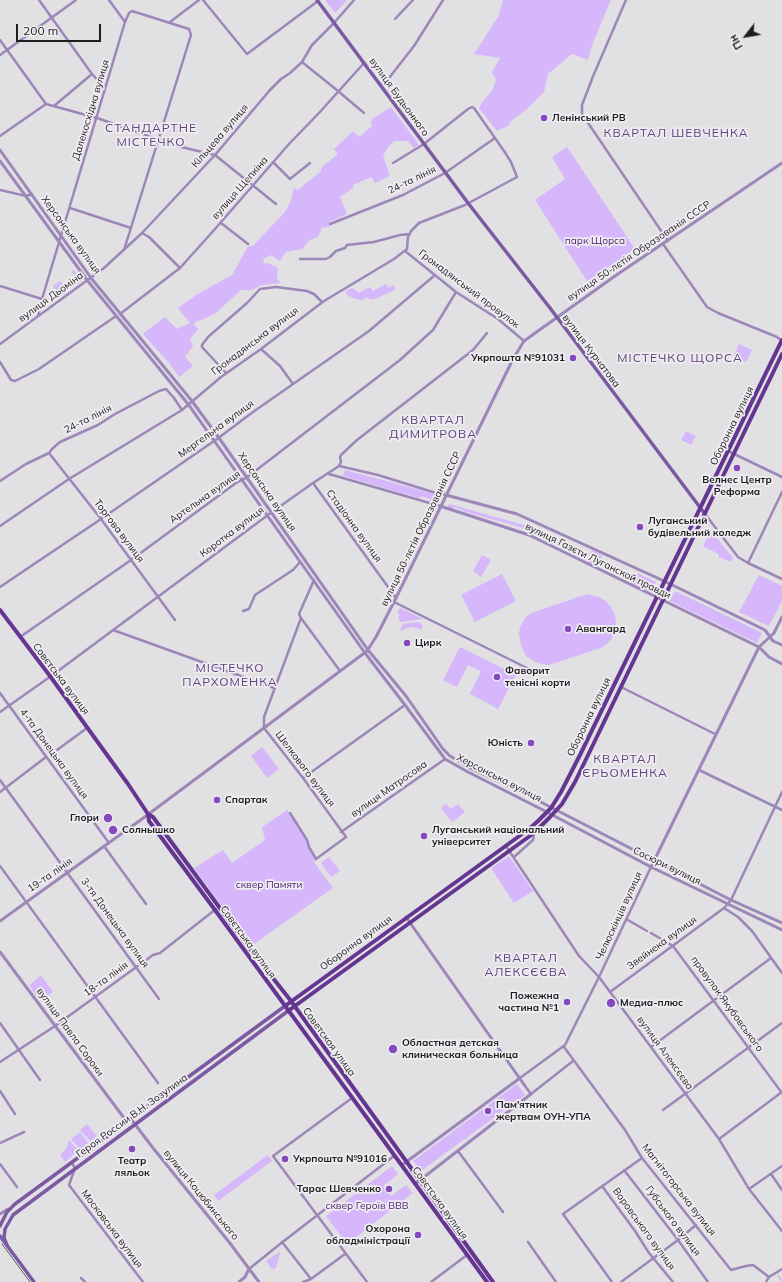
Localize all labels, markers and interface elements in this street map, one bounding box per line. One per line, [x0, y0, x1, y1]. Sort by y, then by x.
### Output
scale bar [18, 16, 103, 42]
north arrow [726, 16, 766, 56]
text: 200 m [23, 23, 58, 38]
text: Пн [726, 32, 746, 52]
street label: вулиця Будьонного [366, 55, 432, 139]
street label: Далекосхідна вулиця [70, 58, 112, 162]
street label: Кільцева вулиця [189, 102, 251, 170]
place label: Ленінський РВ [552, 112, 626, 124]
marker: Ленінський РВ [539, 113, 549, 123]
district label: СТАНДАРТНЕ МІСТЕЧКО [105, 121, 197, 149]
district label: КВАРТАЛ ШЕВЧЕНКА [604, 126, 748, 140]
street label: вулиця Щепкіна [209, 154, 271, 222]
street label: 24-та лінія [386, 163, 438, 197]
street label: Херсонська вулиця [39, 194, 103, 276]
street label: вулиця 50-лєтія Образованія СССР [565, 198, 713, 304]
park label: парк Щорса [565, 235, 625, 247]
street label: Громадянський провулок [416, 247, 522, 331]
street label: вулиця Дьоміна [16, 269, 86, 325]
street label: Громадянська вулиця [209, 304, 301, 378]
street label: вулиця Курчатова [560, 312, 622, 390]
district label: МІСТЕЧКО ЩОРСА [617, 351, 743, 365]
place label: Укрпошта №91031 [471, 352, 565, 364]
marker: Укрпошта №91031 [568, 353, 578, 363]
street label: Оборонна вулиця [708, 385, 756, 467]
street label: Мергельна вулиця [176, 398, 256, 460]
street label: 24-та лінія [62, 402, 114, 436]
district label: КВАРТАЛ ДИМИТРОВА [389, 413, 477, 441]
street label: Херсонська вулиця [235, 450, 299, 534]
street label: вулиця 50-лєтія Образованія СССР [378, 450, 464, 608]
marker: Велнес Центр Реформа [732, 463, 742, 473]
street label: Артельна вулиця [167, 468, 243, 526]
place label: Велнес Центр Реформа [702, 474, 772, 498]
street label: Стадіонна вулиця [324, 487, 384, 565]
street label: Торгова вулиця [91, 497, 147, 565]
street label: Коротка вулиця [198, 504, 266, 560]
place label: Луганський будівельний коледж [648, 515, 751, 538]
street label: вулиця Газєти Луганской правди [523, 520, 673, 602]
marker: Луганський будівельний коледж [635, 522, 645, 532]
place label: Авангард [576, 623, 625, 635]
marker: Авангард [563, 624, 573, 634]
place label: Цирк [415, 637, 441, 649]
marker: Цирк [402, 638, 412, 648]
street label: Совєтська вулиця [30, 641, 92, 717]
district label: МІСТЕЧКО ПАРХОМЕНКА [182, 661, 278, 689]
place label: Фаворит тенісні корти [505, 665, 570, 688]
marker: Фаворит тенісні корти [492, 672, 502, 682]
street label: Оборонна вулиця [565, 676, 613, 758]
street label: 4-та Донецька вулиця [17, 707, 91, 801]
street label: Шелкового вулиця [273, 729, 337, 809]
place label: Юність [488, 737, 523, 749]
marker: Юність [526, 738, 536, 748]
street label: Херсонська вулиця [455, 751, 543, 805]
district label: КВАРТАЛ ЄРЬОМЕНКА [582, 752, 668, 780]
street label: вулиця Матросова [349, 758, 429, 820]
place label: Спартак [225, 794, 268, 806]
marker: Спартак [212, 795, 222, 805]
place label: Глори [70, 812, 99, 824]
marker: Глори [102, 812, 114, 824]
marker: Солнышко [107, 824, 119, 836]
place label: Солнышко [122, 824, 175, 836]
place label: Луганський національний університет [432, 824, 564, 848]
marker: Луганський національний університет [419, 831, 429, 841]
street label: Сосюри вулиця [631, 844, 703, 888]
street label: 19-та лінія [25, 855, 75, 895]
street label: Челюскінців вулиця [593, 870, 645, 962]
street label: 3-тя Донецька вулиця [78, 876, 152, 970]
park label: сквер Памяти [236, 879, 302, 891]
street label: Совєтська вулиця [218, 903, 278, 981]
street label: Оборонна вулиця [318, 913, 394, 973]
street label: Звейнека вулиця [625, 914, 699, 972]
district label: КВАРТАЛ АЛЕКСЄЄВА [484, 951, 568, 979]
street label: провулок Якубовського [688, 954, 766, 1054]
street label: 18-та лінія [82, 959, 130, 999]
street label: вулиця Павла Сороки [34, 985, 106, 1079]
place label: Пожежна частина №1 [498, 990, 559, 1014]
marker: Пожежна частина №1 [562, 997, 572, 1007]
marker: Медиа-плюс [605, 997, 617, 1009]
place label: Медиа-плюс [620, 997, 683, 1009]
street label: Советская улица [300, 1005, 358, 1079]
street label: вулиця Алексєєва [634, 1014, 696, 1092]
place label: Областная детская клиническая больница [402, 1037, 518, 1060]
marker: Областная детская клиническая больница [387, 1043, 399, 1055]
street label: Героя России В.Н. Зозулина [74, 1072, 190, 1160]
place label: Пам'ятник жертвам ОУН-УПА [496, 1099, 591, 1122]
marker: Пам'ятник жертвам ОУН-УПА [483, 1106, 493, 1116]
street label: Магнітогорська вулиця [639, 1142, 719, 1238]
marker: Театр ляльок [127, 1144, 137, 1154]
street label: вулиця Коцюбинського [161, 1147, 241, 1243]
place label: Укрпошта №91016 [293, 1153, 387, 1165]
marker: Укрпошта №91016 [280, 1154, 290, 1164]
place label: Театр ляльок [114, 1155, 150, 1178]
street label: Совєтська вулиця [410, 1164, 470, 1242]
place label: Тарас Шевченко [297, 1183, 381, 1195]
marker: Тарас Шевченко [384, 1184, 394, 1194]
street label: Губського вулиця [643, 1184, 703, 1258]
street label: Воровського вулиця [610, 1186, 678, 1272]
street label: Московська вулиця [79, 1187, 145, 1271]
park label: сквер Героїв ВВВ [325, 1200, 409, 1212]
place label: Охорона обладміністрації [326, 1223, 410, 1246]
marker: Охорона обладміністрації [413, 1230, 423, 1240]

